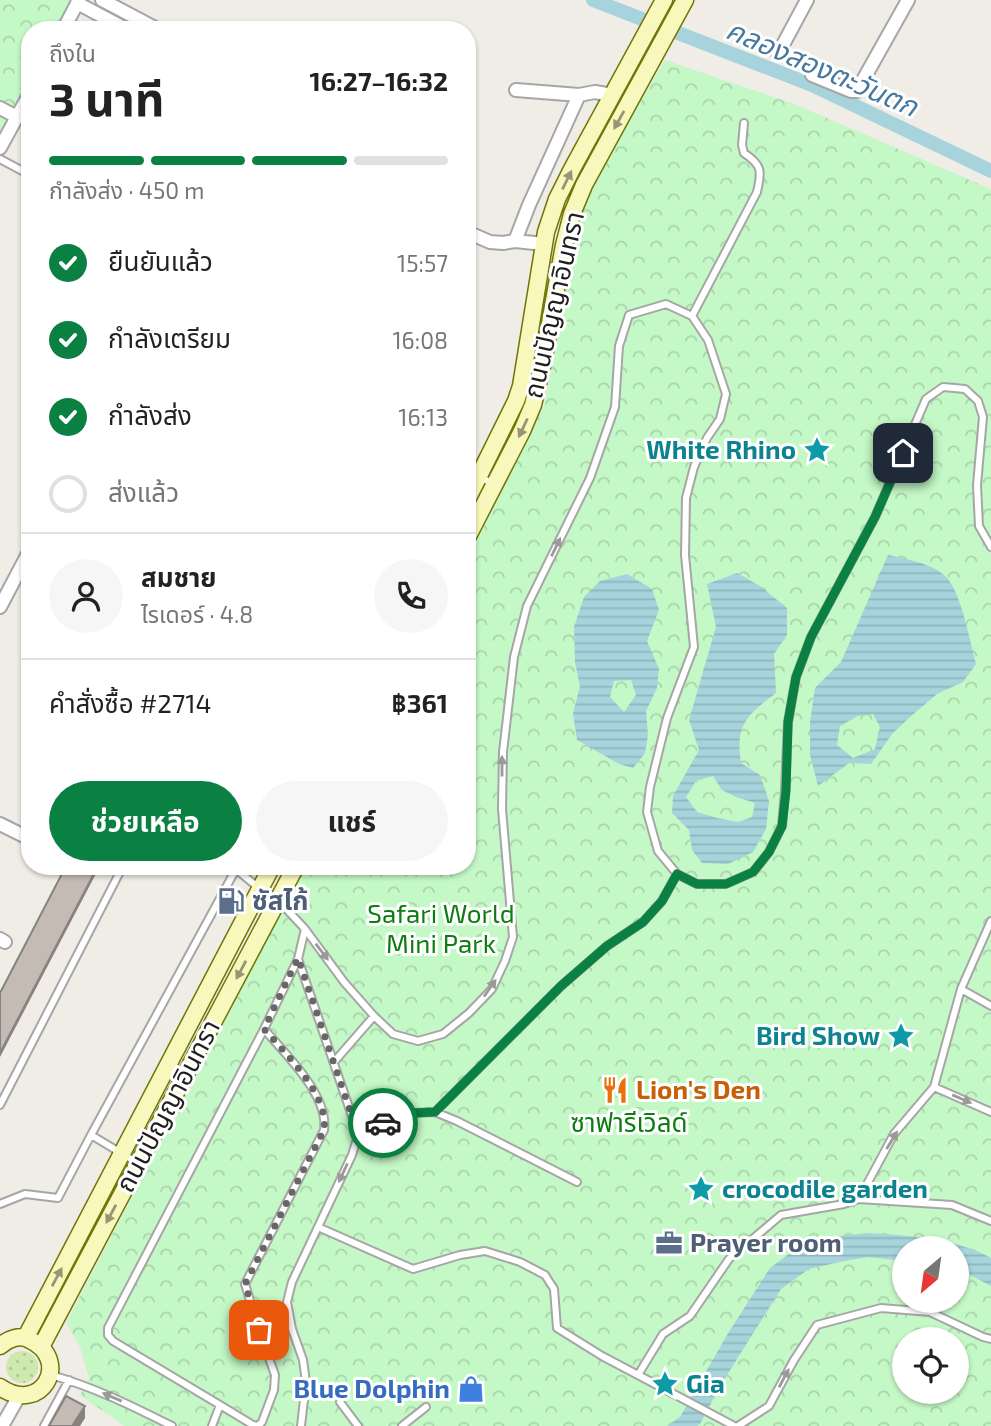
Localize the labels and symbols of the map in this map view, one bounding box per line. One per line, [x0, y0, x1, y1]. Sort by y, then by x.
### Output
water label: คลองสองตะวันตก [722, 12, 924, 123]
one-way arrow [613, 110, 625, 130]
one-way arrow [561, 170, 572, 190]
street label: ถนนปัญญาอินทรา [516, 208, 589, 401]
one-way arrow [517, 418, 529, 438]
pin [873, 423, 933, 483]
place label: White Rhino [646, 433, 796, 464]
place icon: White Rhino [802, 435, 832, 465]
one-way arrow [550, 537, 562, 557]
one-way arrow [497, 755, 508, 777]
place label: ซัสไก้ [252, 884, 309, 915]
fuel station icon: ซัสไก้ [216, 886, 246, 916]
park label: Safari World Mini Park [367, 897, 515, 958]
one-way arrow [315, 943, 329, 961]
one-way arrow [235, 960, 246, 980]
one-way arrow [483, 979, 497, 997]
street label: ถนนปัญญาอินทรา [108, 1014, 225, 1197]
place label: Bird Show [756, 1019, 880, 1050]
place icon: Bird Show [886, 1021, 916, 1051]
place label: Lion's Den [636, 1073, 761, 1104]
restaurant icon: Lion's Den [600, 1075, 630, 1105]
courier [348, 1088, 418, 1158]
one-way arrow [952, 1094, 973, 1105]
park label: ซาฟารีเวิลด์ [570, 1106, 688, 1137]
one-way arrow [885, 1130, 898, 1149]
one-way arrow [338, 1163, 349, 1183]
place label: crocodile garden [722, 1172, 928, 1203]
place icon: crocodile garden [686, 1174, 716, 1204]
one-way arrow [105, 1204, 117, 1224]
place label: Prayer room [690, 1226, 842, 1258]
office icon: Prayer room [654, 1228, 684, 1258]
north arrow [892, 1236, 970, 1312]
one-way arrow [52, 1267, 63, 1287]
pin [229, 1300, 289, 1360]
place label: Gia [686, 1367, 725, 1398]
place icon: Gia [650, 1369, 680, 1399]
one-way arrow [778, 1369, 790, 1388]
place label: Blue Dolphin [293, 1372, 450, 1403]
shop icon: Blue Dolphin [456, 1374, 486, 1404]
one-way arrow [101, 1391, 122, 1402]

